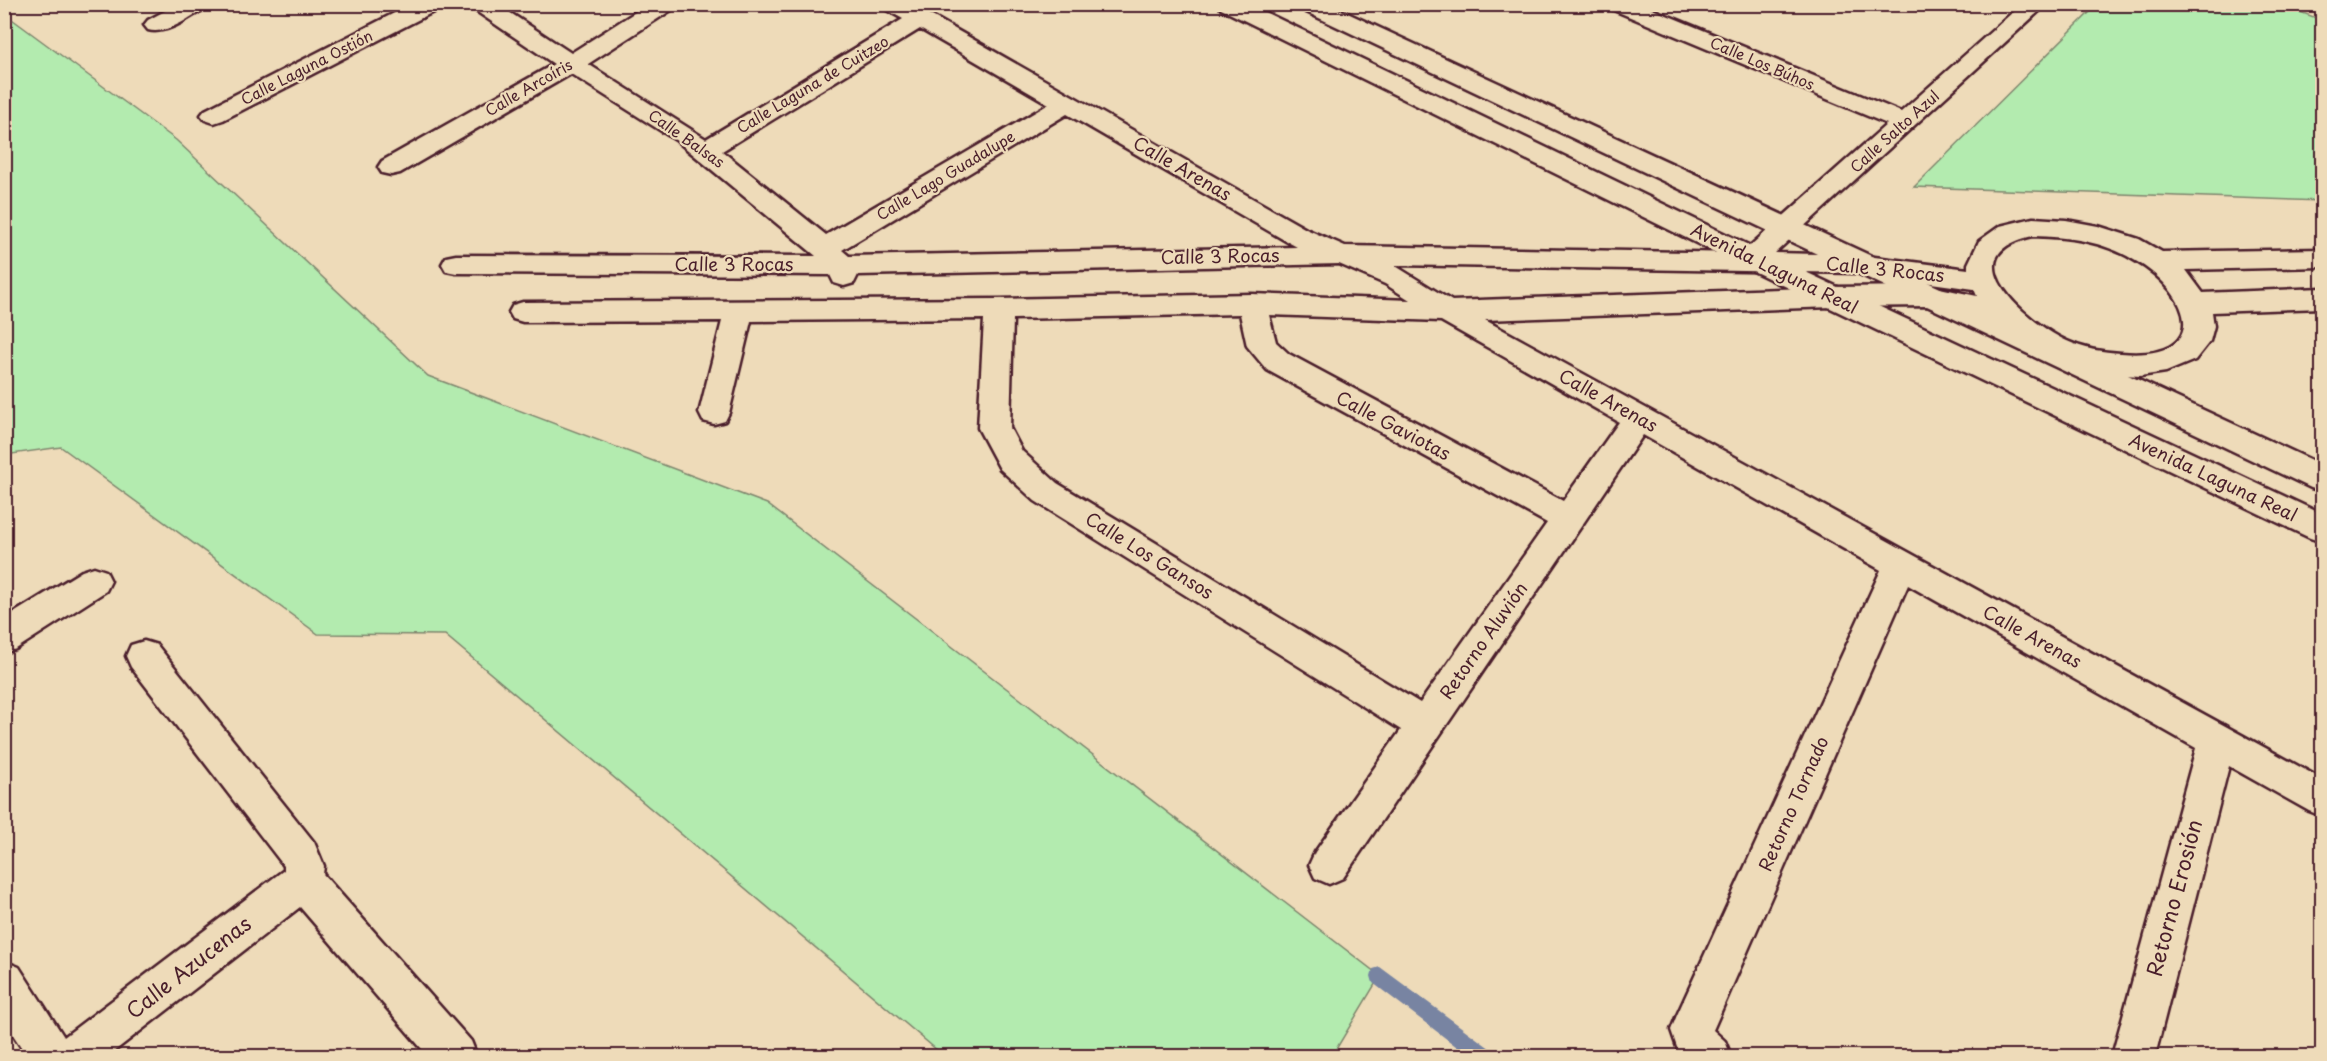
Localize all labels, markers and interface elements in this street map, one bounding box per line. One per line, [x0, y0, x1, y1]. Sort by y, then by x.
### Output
street label: Calle Laguna Ostión [236, 23, 376, 110]
street label: Calle Laguna de Cuitzeo [732, 29, 893, 138]
street label: Calle Los Búhos [1707, 30, 1818, 95]
street label: Calle Arcoíris [480, 52, 576, 121]
street label: Calle Salto Azul [1844, 84, 1944, 177]
street label: Calle Balsas [644, 103, 730, 173]
street label: Calle Lago Guadalupe [872, 124, 1019, 225]
street label: Calle Arenas [1129, 129, 1237, 207]
street label: Avenida Laguna Real [1687, 215, 1863, 320]
street label: Calle 3 Rocas [1160, 241, 1280, 270]
street label: Calle 3 Rocas [1825, 249, 1946, 288]
street label: Calle 3 Rocas [675, 250, 793, 277]
street label: Calle Arenas [1554, 361, 1663, 438]
street label: Calle Gaviotas [1332, 383, 1456, 466]
street label: Avenida Laguna Real [2125, 426, 2302, 528]
street label: Calle Los Gansos [1081, 504, 1219, 605]
street label: Retorno Aluvión [1432, 576, 1533, 704]
street label: Calle Arenas [1978, 597, 2087, 674]
street label: Retorno Tornado [1751, 732, 1834, 875]
street label: Retorno Erosión [2137, 815, 2209, 980]
street label: Calle Azucenas [118, 907, 257, 1026]

